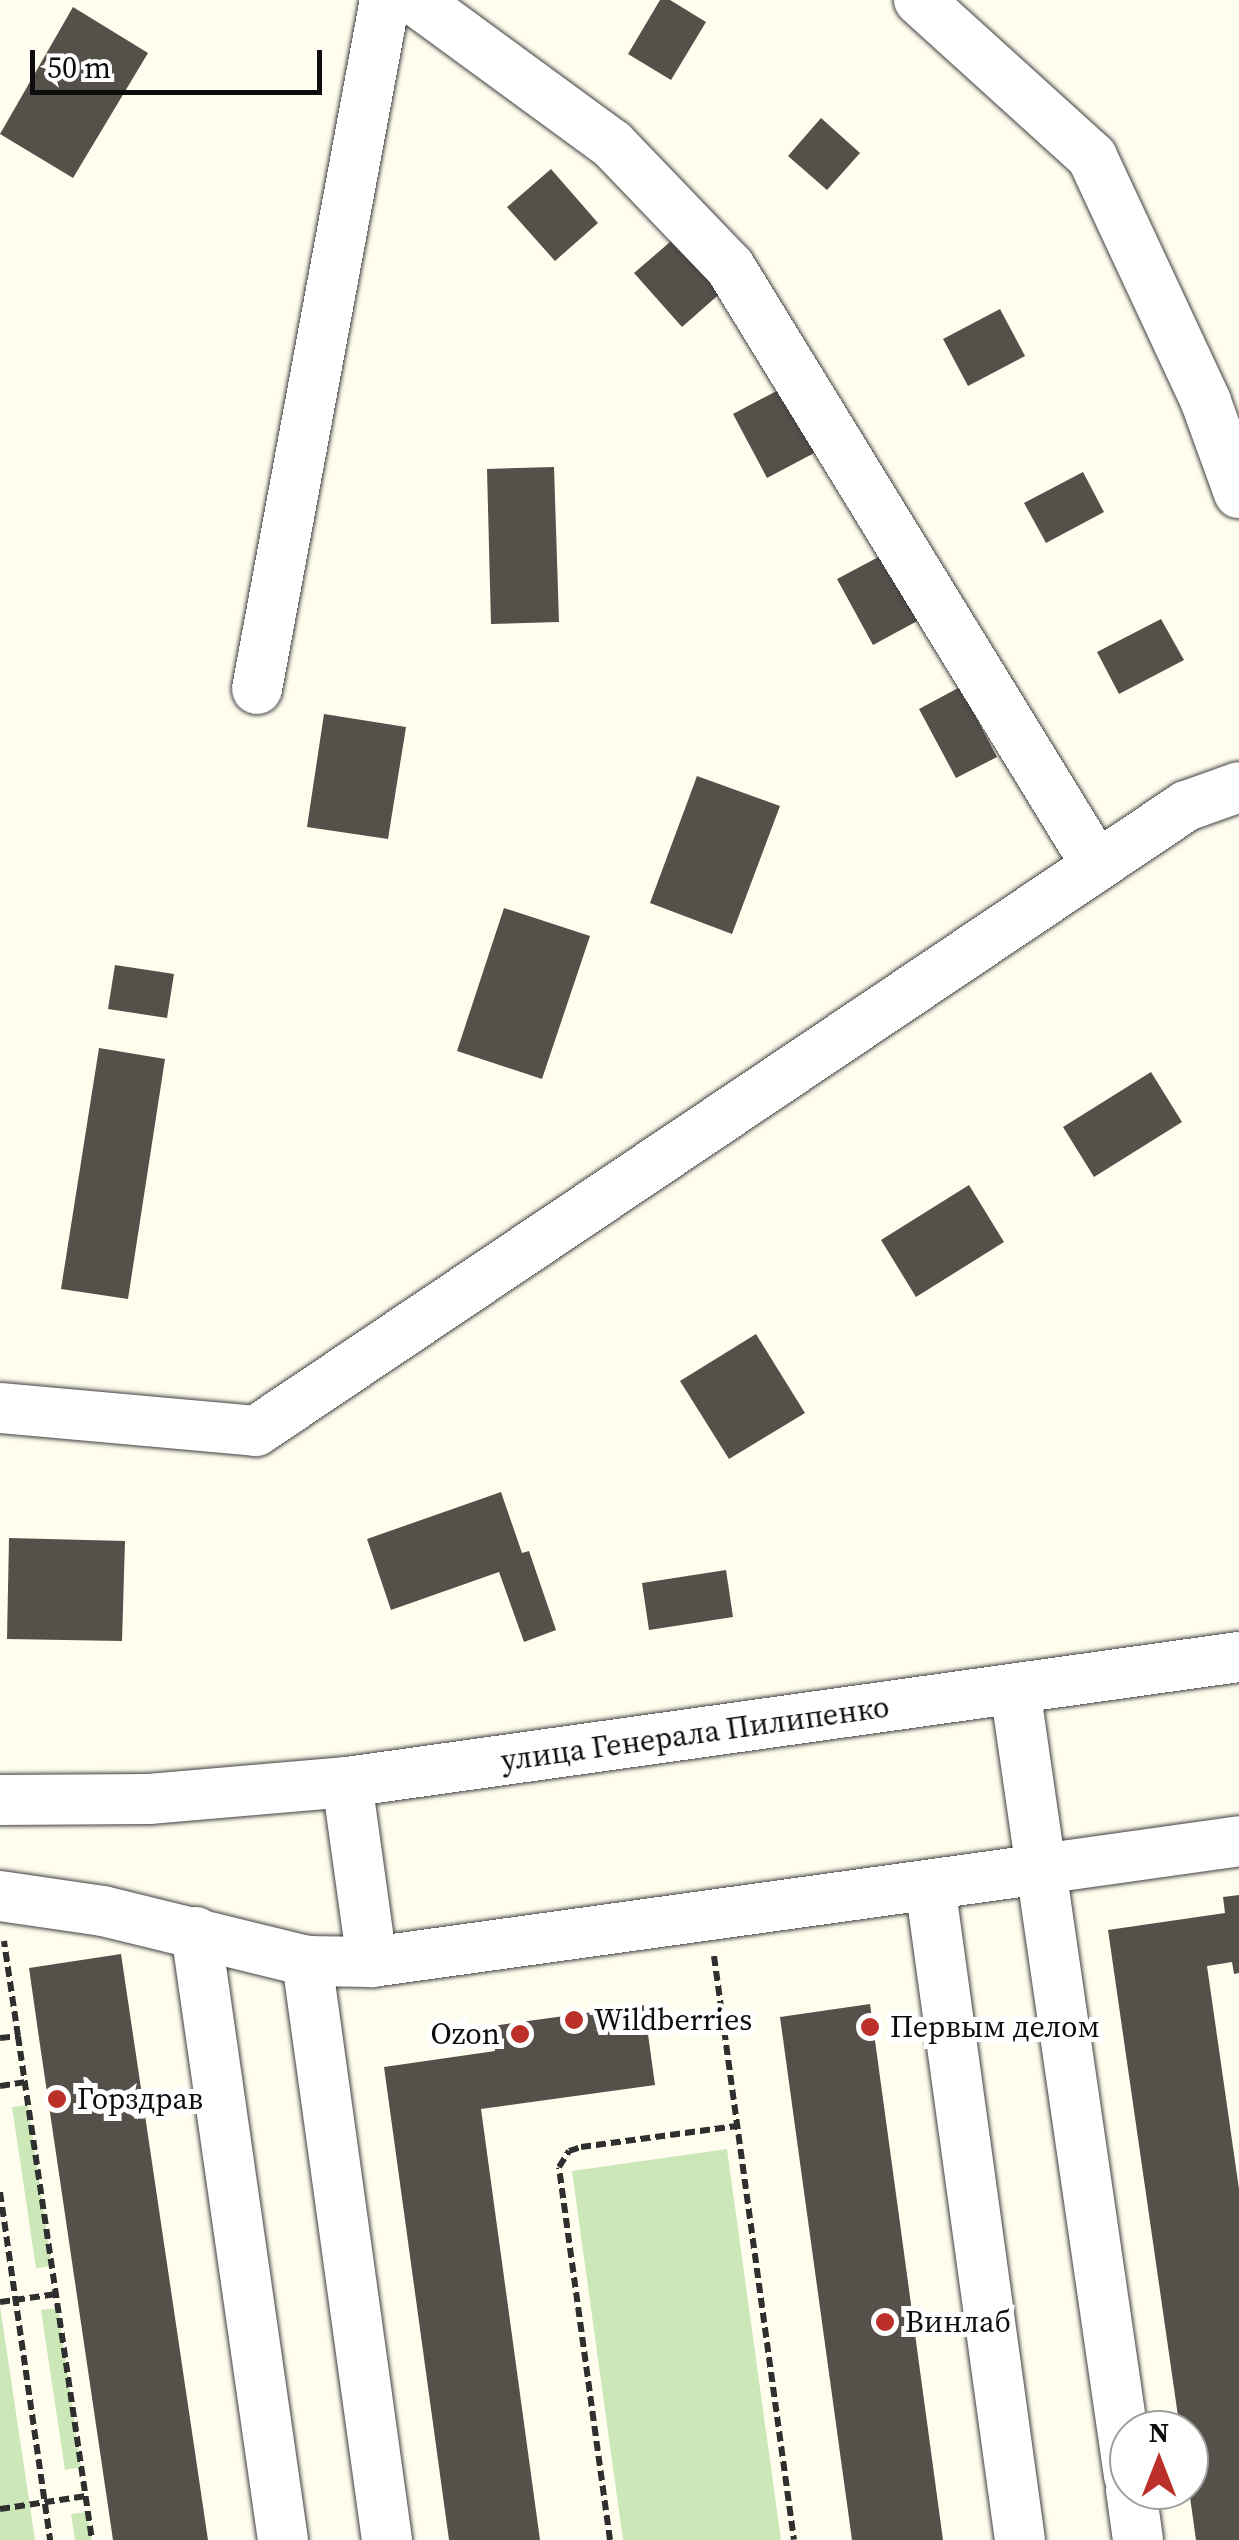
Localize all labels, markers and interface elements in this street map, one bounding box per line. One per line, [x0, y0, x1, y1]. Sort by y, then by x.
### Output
scale bar [35, 30, 328, 92]
text: 50 m [47, 47, 111, 88]
street label: улица Генерала Пилипенко [499, 1689, 891, 1779]
place label: Wildberries [594, 2002, 752, 2038]
marker: Wildberries [563, 2009, 585, 2031]
place label: Первым делом [890, 2009, 1100, 2045]
place label: Ozon [430, 2016, 500, 2052]
marker: Первым делом [859, 2016, 881, 2038]
marker: Ozon [509, 2023, 531, 2045]
place label: Горздрав [77, 2081, 203, 2117]
marker: Горздрав [46, 2088, 68, 2110]
place label: Винлаб [905, 2304, 1011, 2340]
marker: Винлаб [874, 2311, 896, 2333]
north arrow [1109, 2410, 1209, 2510]
text: N [1149, 2413, 1169, 2451]

